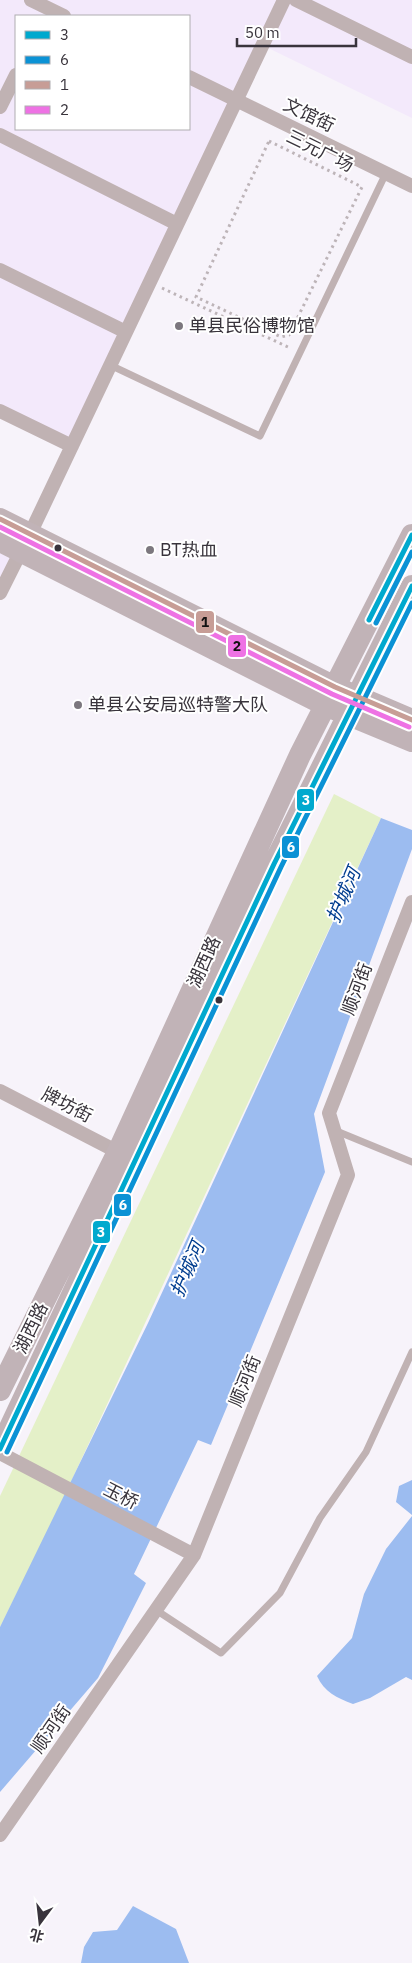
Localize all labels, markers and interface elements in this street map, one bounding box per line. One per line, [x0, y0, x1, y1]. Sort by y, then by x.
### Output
legend [15, 15, 190, 130]
scale bar [237, 15, 356, 47]
text: 50 m [245, 23, 280, 42]
text: 3 [60, 25, 69, 44]
text: 6 [60, 50, 69, 69]
text: 1 [60, 75, 69, 94]
street label: 文馆街 [280, 92, 339, 137]
text: 2 [60, 100, 69, 119]
street label: 三元广场 [283, 124, 358, 177]
place label: 单县民俗博物馆 [189, 314, 315, 337]
marker: 单县民俗博物馆 [173, 320, 185, 332]
place label: BT热血 [160, 538, 218, 561]
unlabelled marker [53, 543, 63, 553]
marker: BT热血 [144, 544, 156, 556]
line badge: 1 [195, 610, 215, 634]
text: 1 [201, 613, 210, 631]
line badge: 2 [227, 634, 247, 658]
text: 2 [233, 637, 241, 655]
place label: 单县公安局巡特警大队 [88, 693, 268, 716]
marker: 单县公安局巡特警大队 [72, 699, 84, 711]
line badge: 3 [296, 788, 315, 812]
text: 3 [302, 791, 310, 809]
line badge: 6 [281, 835, 300, 859]
text: 6 [287, 838, 295, 856]
water label: 护城河 [321, 860, 367, 926]
street label: 湖西路 [182, 932, 225, 991]
street label: 顺河街 [336, 959, 377, 1018]
unlabelled marker [214, 995, 224, 1005]
street label: 牌坊街 [38, 1082, 97, 1127]
line badge: 6 [113, 1193, 132, 1217]
text: 6 [119, 1196, 127, 1214]
line badge: 3 [92, 1220, 111, 1244]
text: 3 [97, 1223, 105, 1241]
water label: 护城河 [165, 1234, 211, 1300]
street label: 湖西路 [8, 1298, 53, 1357]
street label: 顺河街 [224, 1351, 265, 1410]
street label: 玉桥 [100, 1477, 142, 1514]
street label: 顺河街 [26, 1700, 75, 1757]
north arrow [15, 1898, 65, 1948]
text: 北 [28, 1925, 46, 1946]

